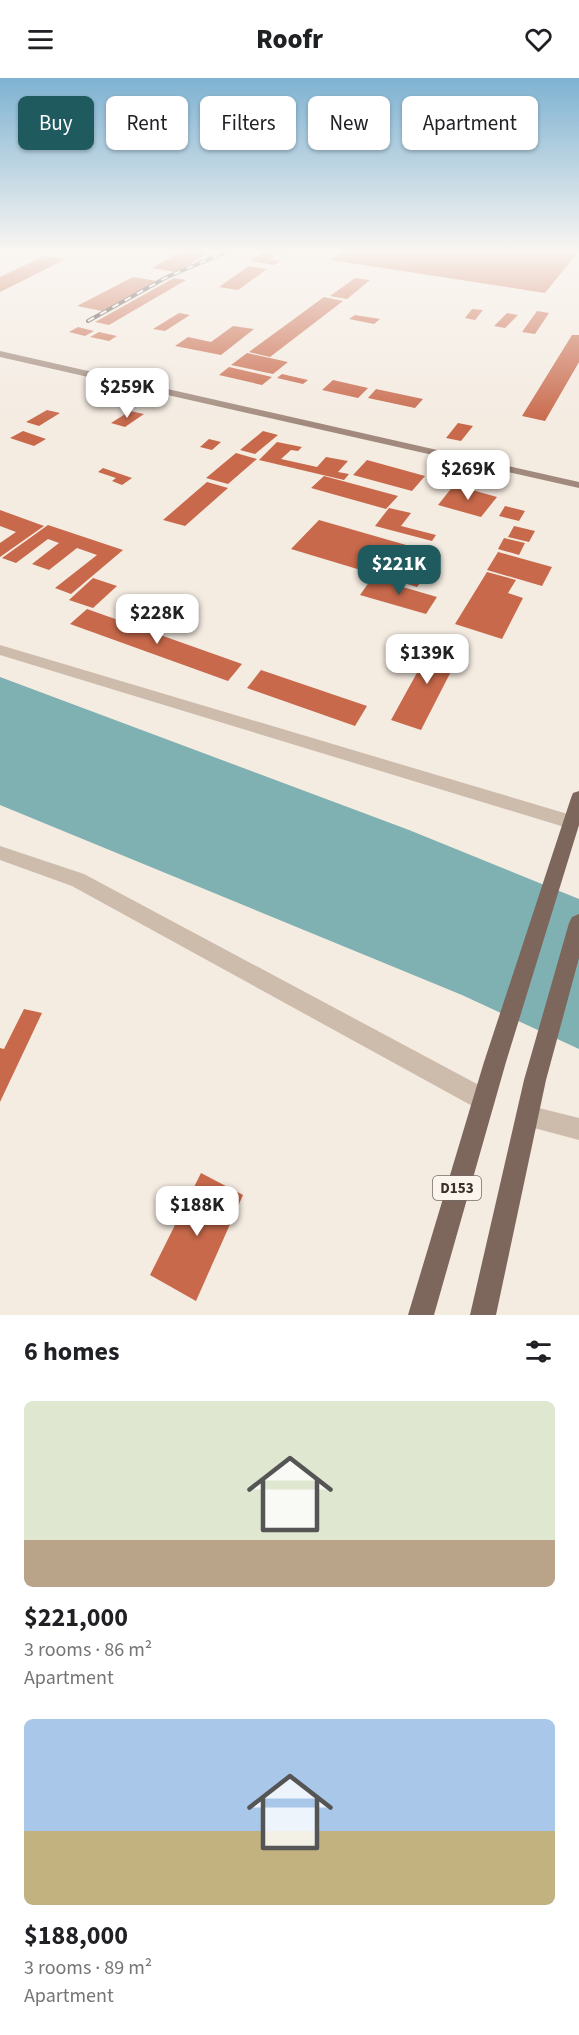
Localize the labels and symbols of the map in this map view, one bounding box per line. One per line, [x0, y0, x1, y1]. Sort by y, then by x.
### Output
pin: $259K [85, 368, 169, 419]
pin: $269K [426, 450, 510, 501]
pin: $221K [357, 545, 441, 596]
pin: $228K [115, 594, 199, 645]
pin: $139K [385, 634, 469, 685]
road number: D153 [433, 1176, 481, 1200]
pin: $188K [155, 1186, 239, 1237]

